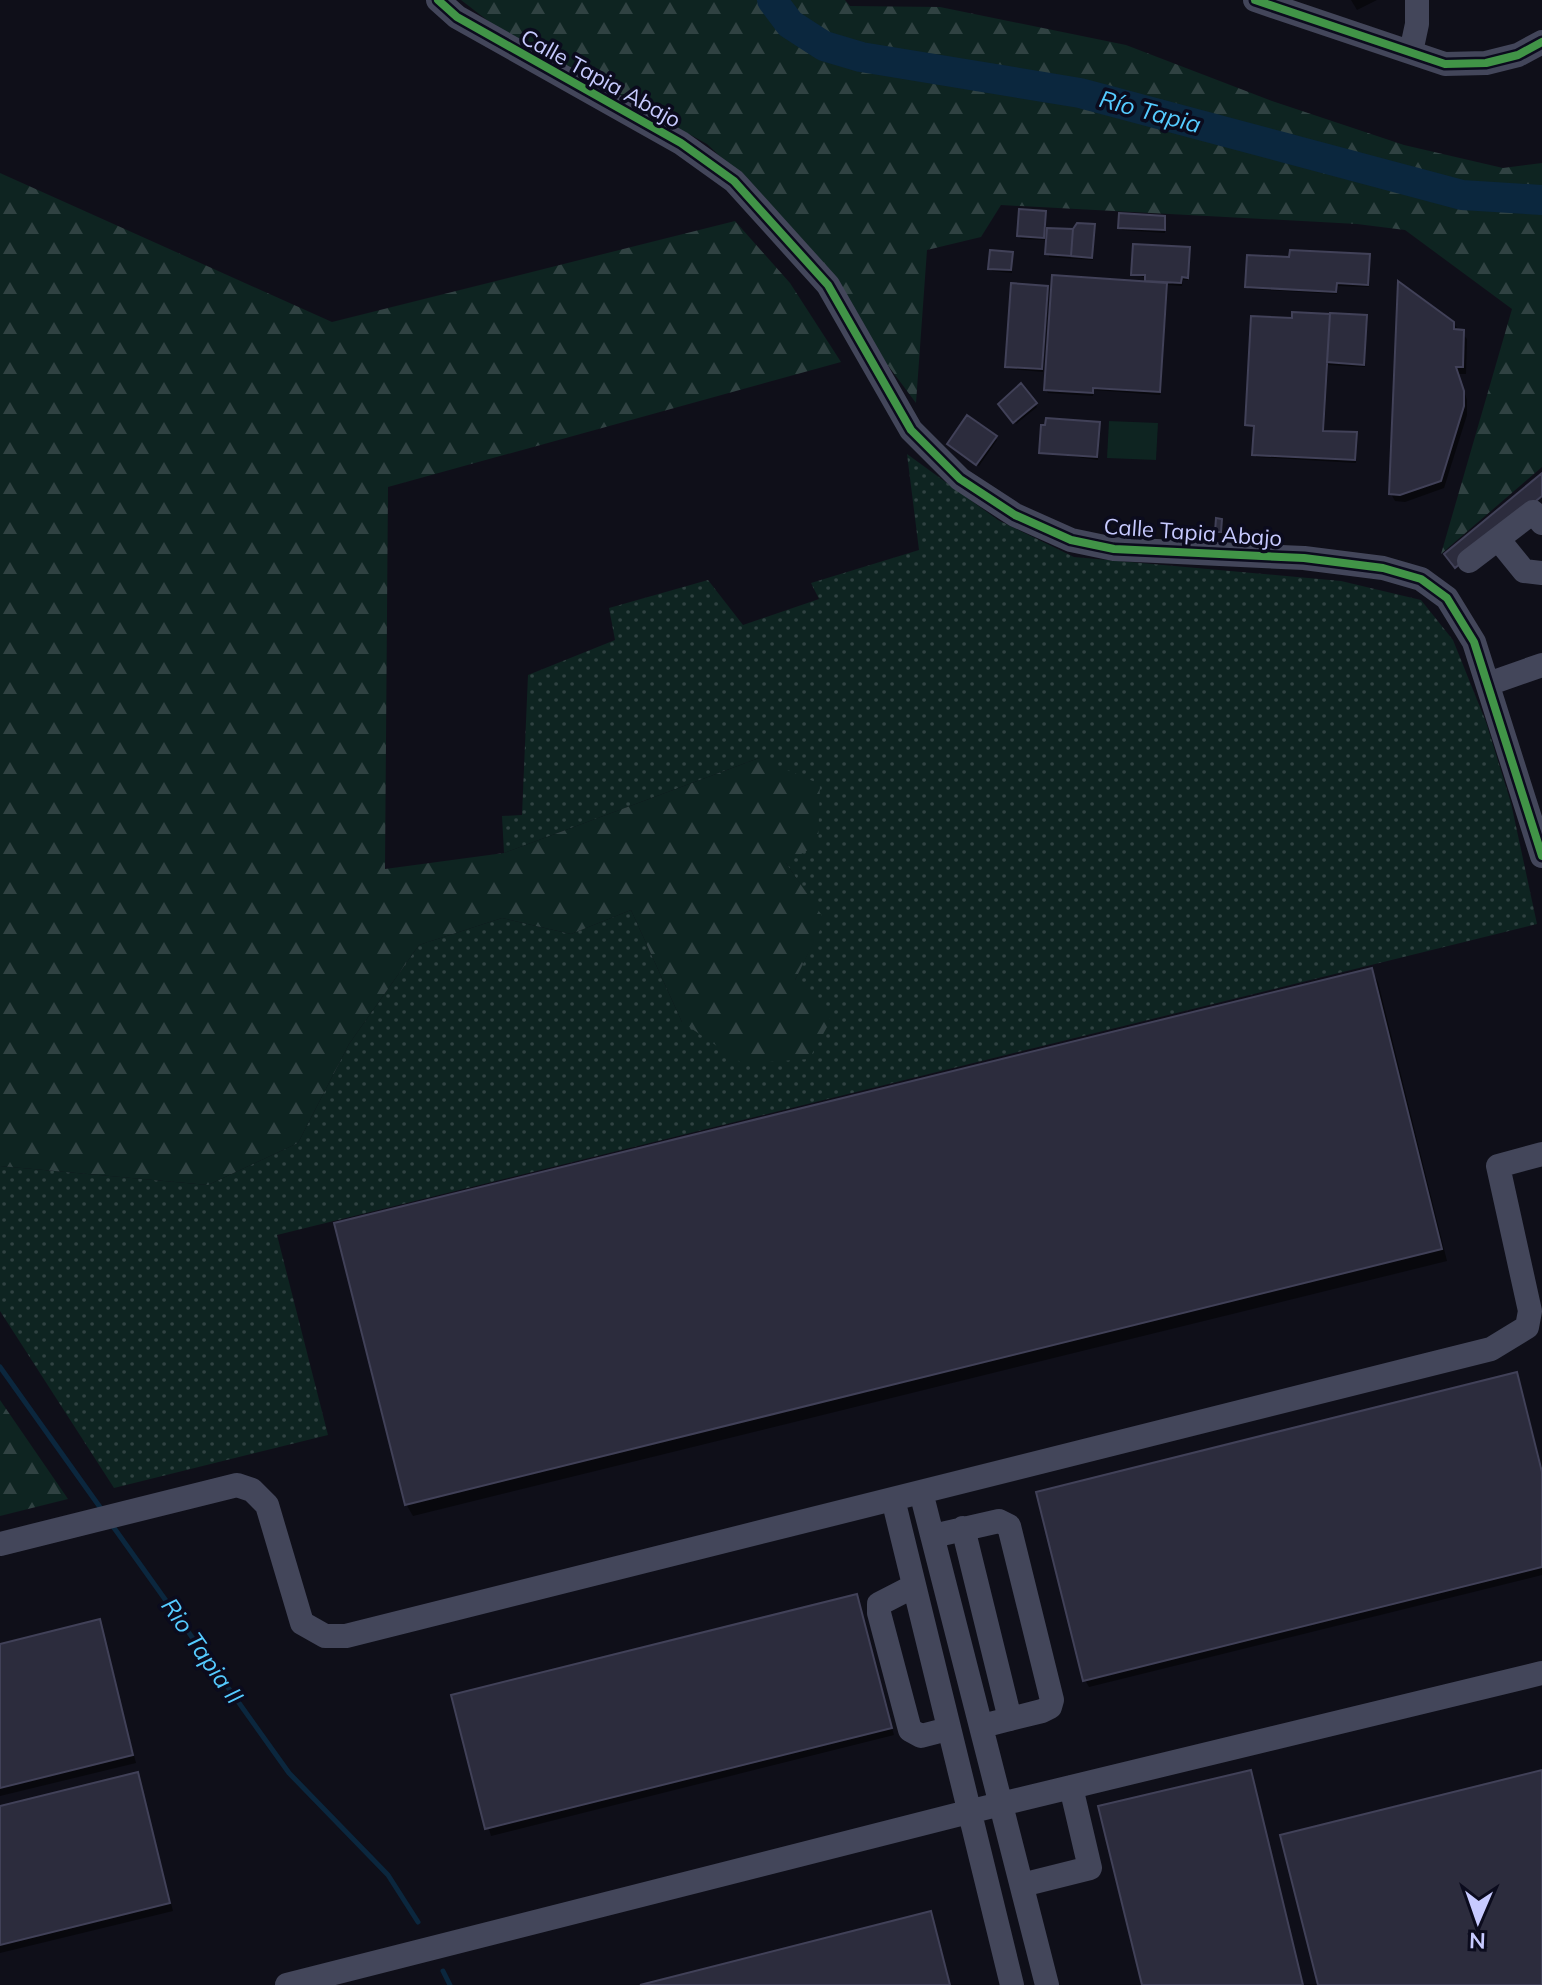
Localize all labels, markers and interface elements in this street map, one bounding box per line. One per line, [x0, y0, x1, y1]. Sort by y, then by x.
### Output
street label: Calle Tapia Abajo [516, 22, 686, 134]
water label: Río Tapia [1096, 83, 1204, 139]
street label: Calle Tapia Abajo [1103, 512, 1283, 552]
water label: Rio Tapia II [155, 1592, 250, 1709]
north arrow [1438, 1881, 1518, 1961]
text: N [1469, 1927, 1486, 1955]

